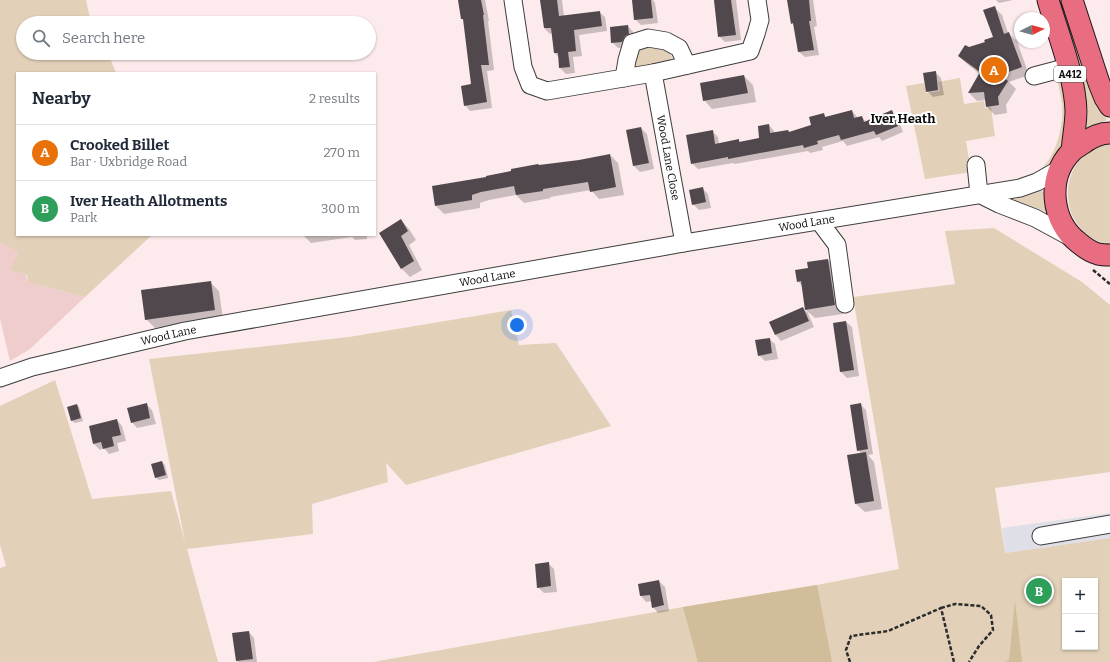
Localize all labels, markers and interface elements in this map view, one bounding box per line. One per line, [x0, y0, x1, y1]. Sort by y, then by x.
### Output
north arrow [1014, 12, 1050, 48]
search box [16, 16, 376, 60]
icon: search [30, 27, 52, 49]
text: Search here [62, 29, 145, 47]
pin: A [981, 55, 1007, 85]
road number: A412 [1054, 66, 1086, 82]
text: Nearby [32, 88, 91, 109]
text: 2 results [309, 91, 360, 106]
district label: Iver Heath [871, 111, 936, 126]
street label: Wood Lane Close [654, 114, 682, 201]
text: Crooked Billet [70, 136, 169, 154]
text: A [40, 145, 50, 160]
text: 270 m [323, 145, 360, 160]
text: Bar · Uxbridge Road [70, 154, 187, 169]
text: Iver Heath Allotments [70, 192, 227, 210]
text: B [41, 201, 49, 216]
text: 300 m [321, 201, 360, 216]
text: Park [70, 210, 97, 225]
street label: Wood Lane [778, 212, 836, 234]
street label: Wood Lane [458, 267, 517, 290]
your location [507, 315, 527, 335]
street label: Wood Lane [139, 323, 197, 348]
pin: B [1026, 576, 1052, 606]
map controls [1062, 578, 1098, 650]
button: + [1062, 578, 1098, 614]
button: − [1062, 614, 1098, 650]

